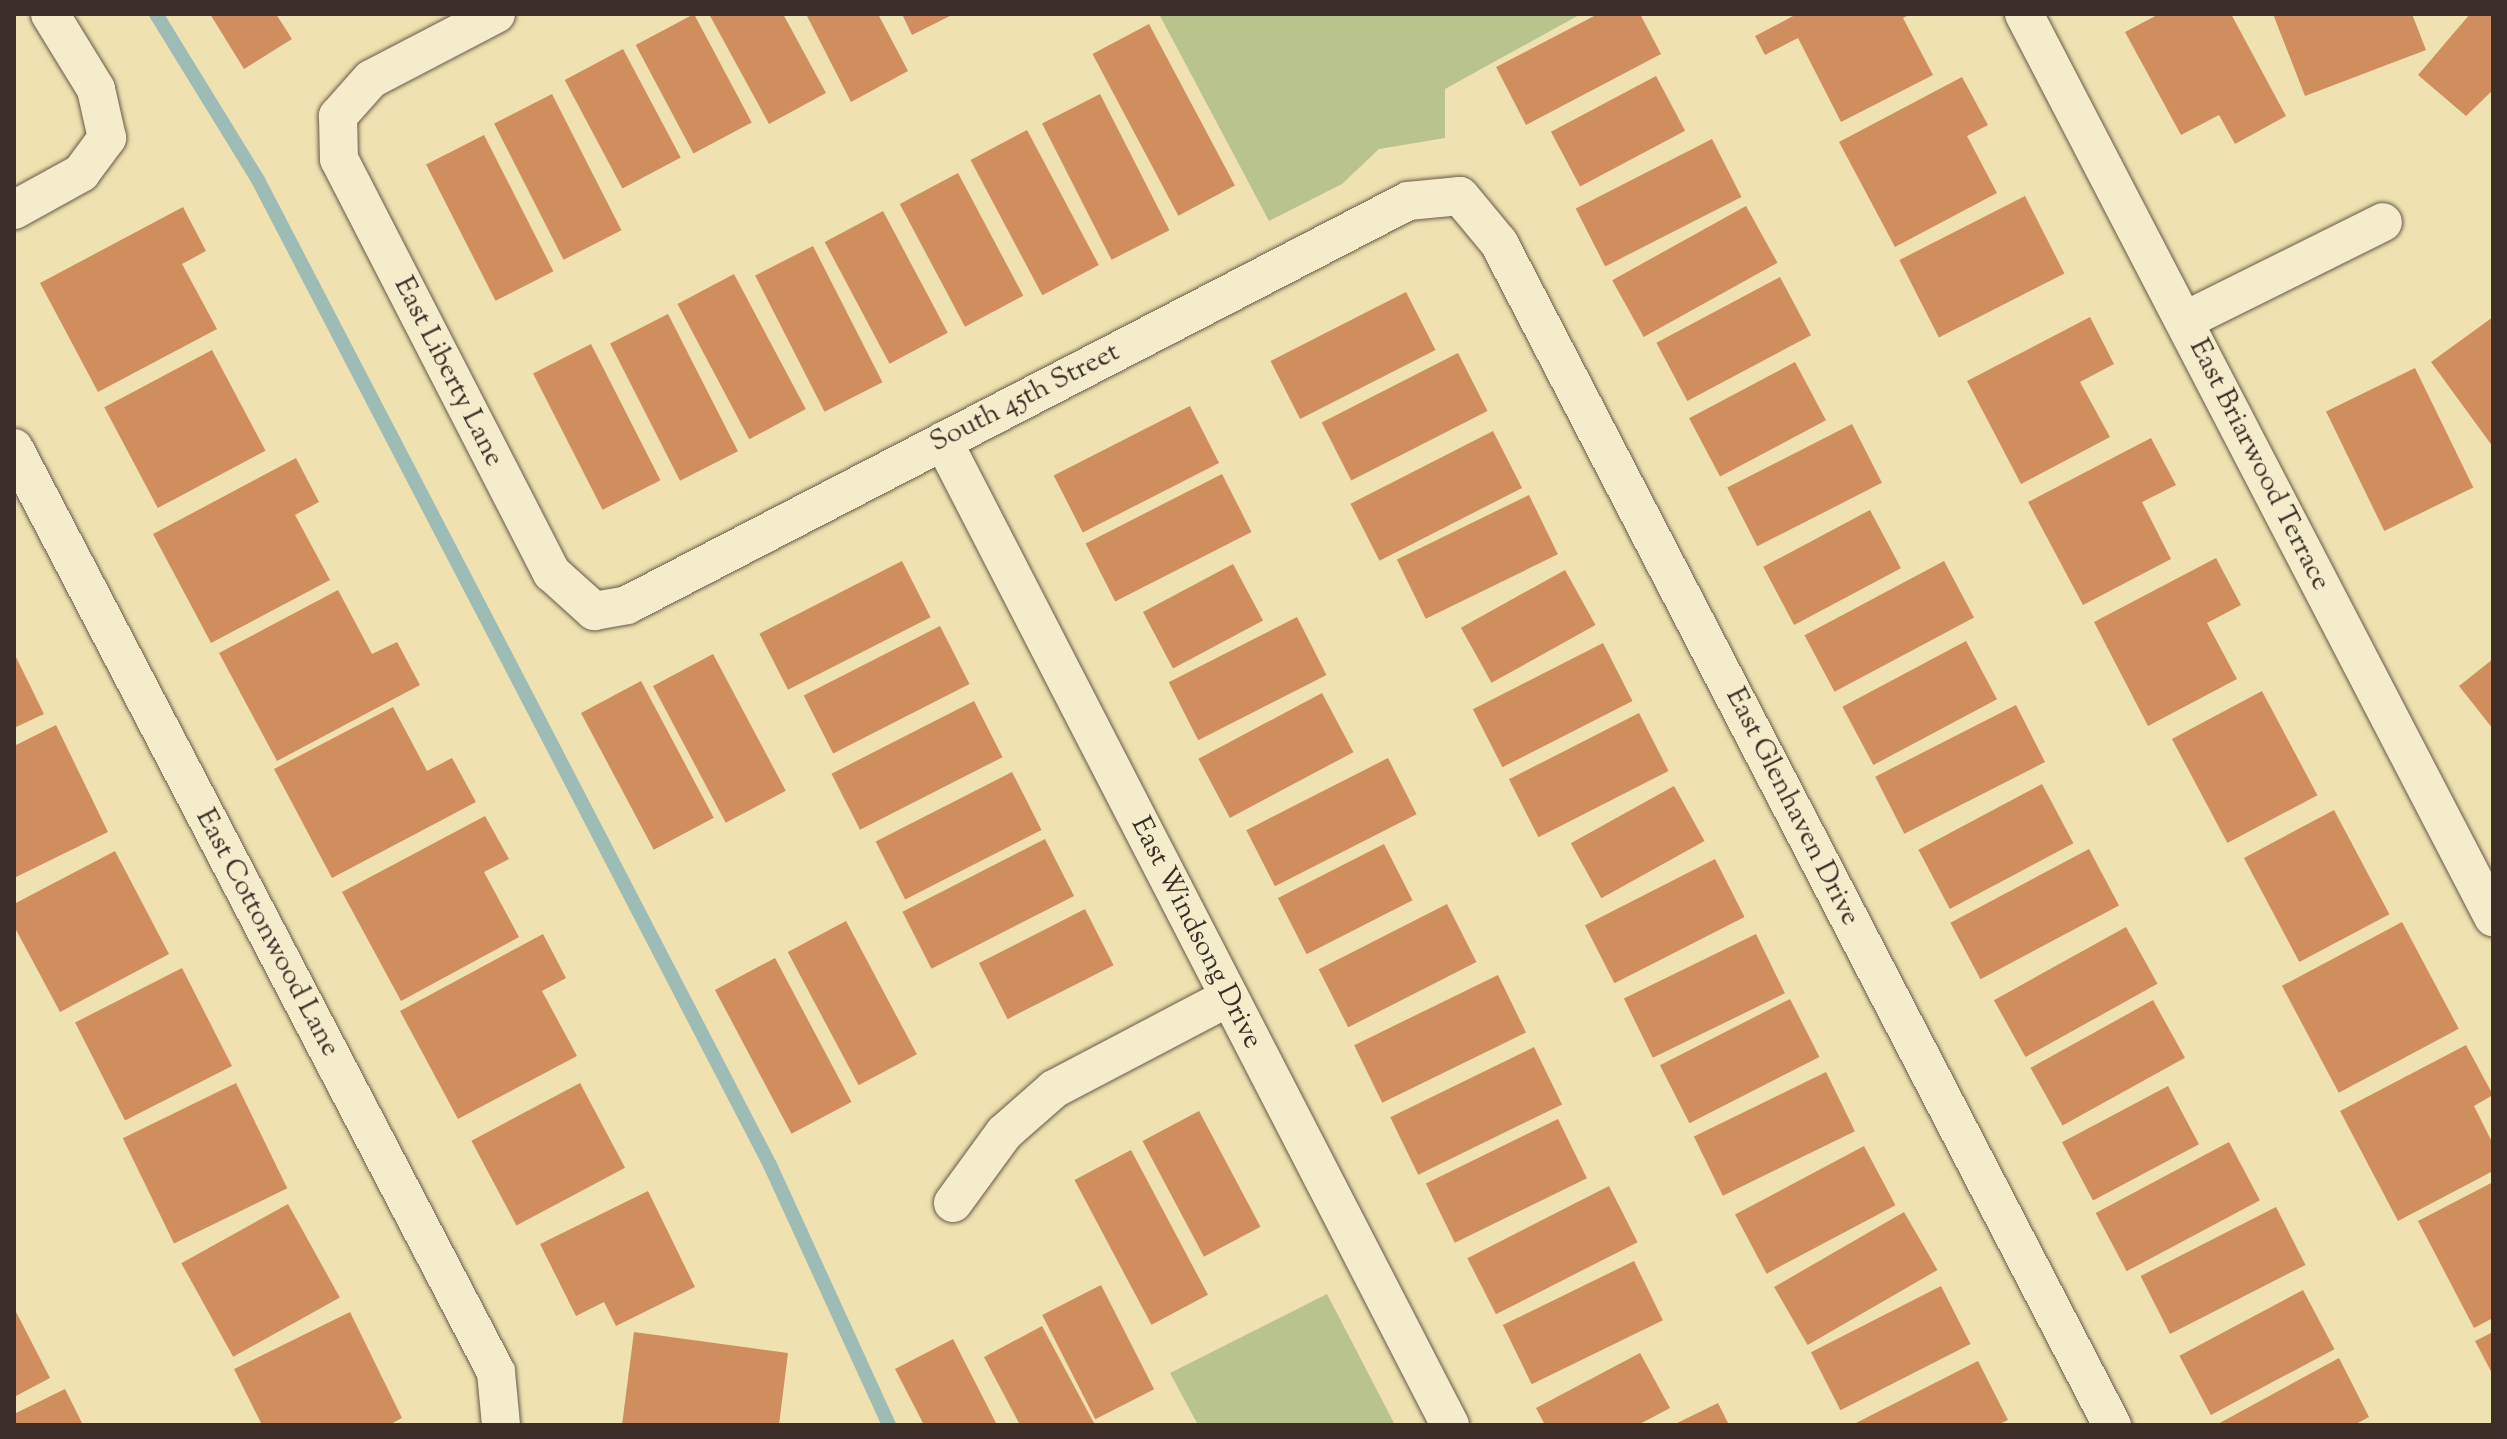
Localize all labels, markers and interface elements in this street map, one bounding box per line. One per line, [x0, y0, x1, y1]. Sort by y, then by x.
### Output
street label: East Liberty Lane [386, 272, 510, 472]
street label: East Briarwood Terrace [2181, 334, 2337, 596]
street label: South 45th Street [925, 336, 1125, 460]
street label: East Glenhaven Drive [1718, 683, 1866, 931]
street label: East Cottonwood Lane [188, 804, 346, 1062]
street label: East Windsong Drive [1123, 812, 1269, 1054]

